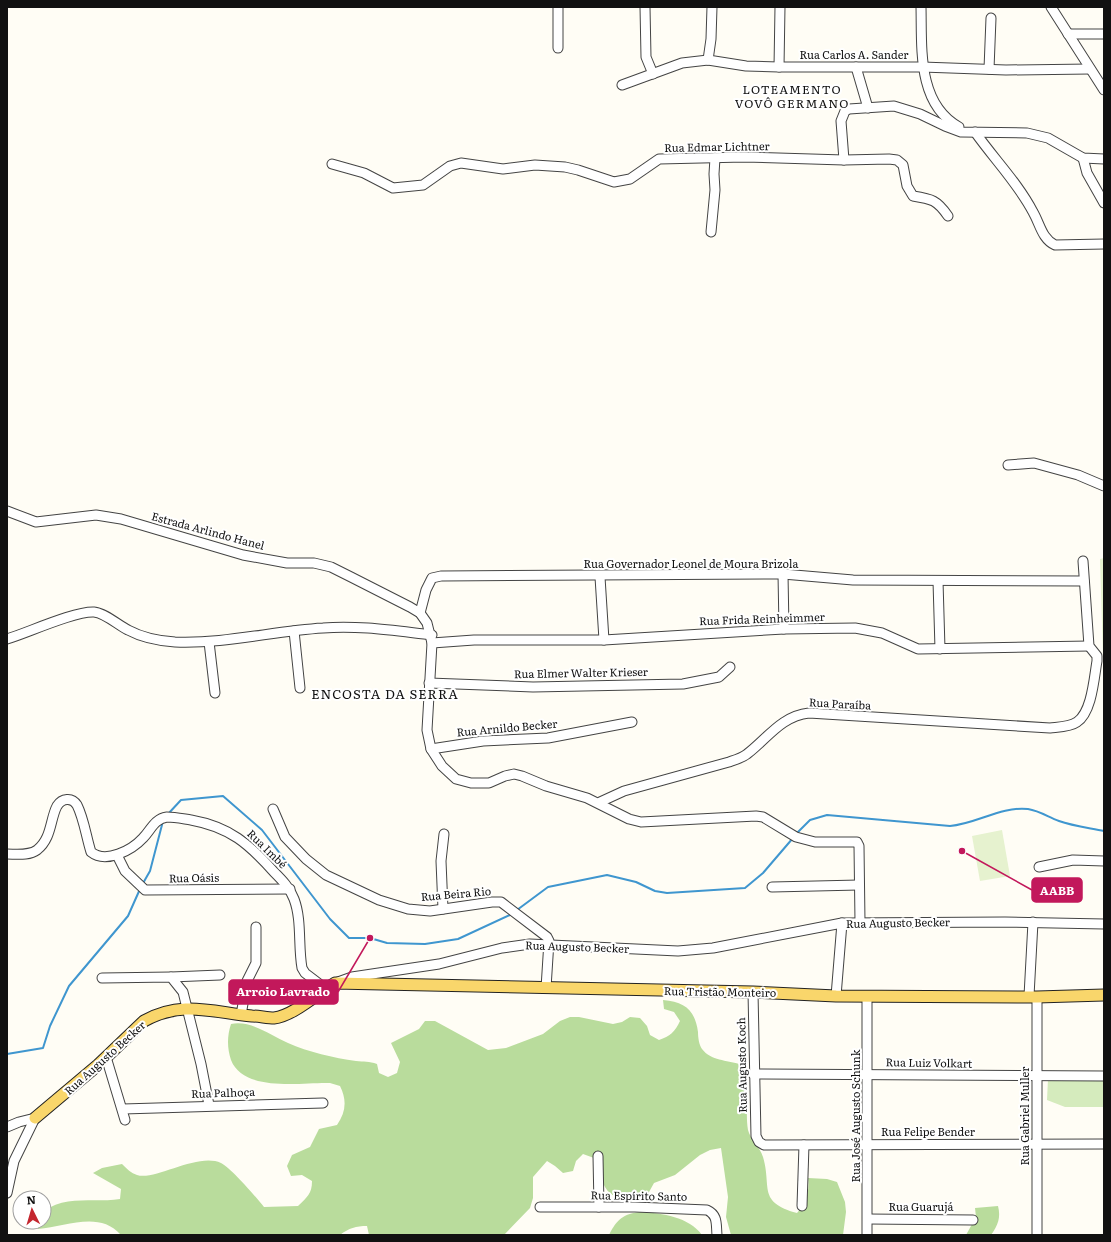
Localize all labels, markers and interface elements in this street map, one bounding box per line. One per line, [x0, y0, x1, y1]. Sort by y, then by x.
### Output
street label: Rua Carlos A. Sander [800, 46, 909, 62]
district label: LOTEAMENTO VOVÔ GERMANO [735, 80, 849, 112]
street label: Rua Edmar Lichtner [664, 137, 771, 155]
street label: Estrada Arlindo Hanel [150, 507, 267, 553]
street label: Rua Governador Leonel de Moura Brizola [584, 555, 798, 571]
street label: Rua Frida Reinheimmer [699, 608, 826, 628]
street label: Rua Elmer Walter Krieser [514, 663, 649, 681]
district label: ENCOSTA DA SERRA [311, 684, 459, 703]
street label: Rua Paraíba [809, 693, 872, 713]
street label: Rua Arnildo Becker [456, 715, 559, 739]
street label: Rua Imbé [244, 825, 291, 872]
street label: Rua Oásis [169, 869, 219, 885]
callout: AABB [1032, 878, 1082, 902]
text: AABB [1040, 881, 1074, 899]
street label: Rua Beira Rio [420, 882, 492, 904]
street label: Rua Augusto Becker [846, 913, 951, 931]
street label: Rua Augusto Becker [525, 936, 630, 956]
callout: Arroio Lavrado [229, 980, 338, 1004]
text: Arroio Lavrado [236, 982, 330, 1000]
street label: Rua Tristão Monteiro [664, 982, 776, 1000]
street label: Rua Augusto Becker [60, 1016, 149, 1098]
street label: Rua Augusto Koch [732, 1017, 750, 1113]
street label: Rua José Augusto Schunk [847, 1049, 863, 1183]
street label: Rua Luiz Volkart [886, 1053, 973, 1071]
street label: Rua Gabriel Muller [1016, 1066, 1032, 1165]
street label: Rua Palhoça [191, 1083, 255, 1101]
street label: Rua Felipe Bender [881, 1123, 976, 1139]
street label: Rua Espírito Santo [591, 1186, 687, 1204]
north arrow [12, 1190, 52, 1230]
text: N [26, 1191, 36, 1207]
street label: Rua Guarujá [889, 1198, 954, 1214]

